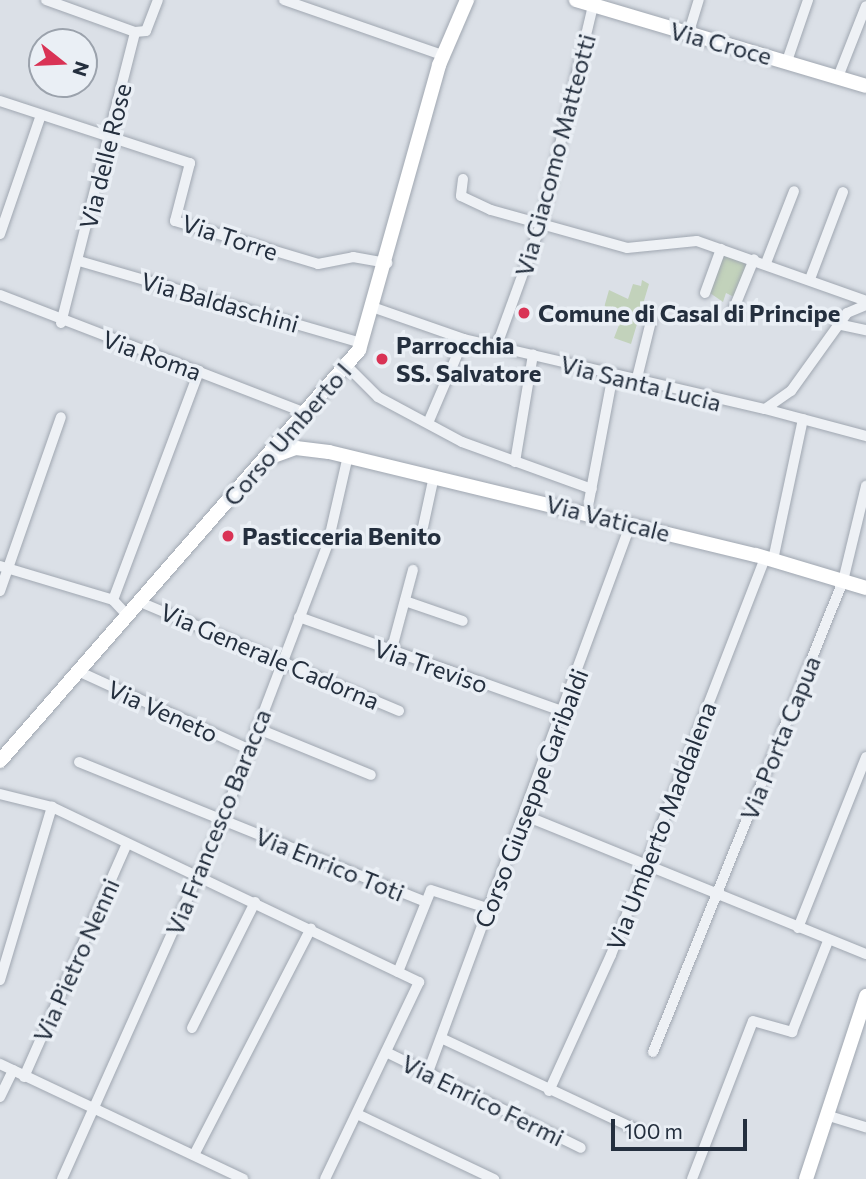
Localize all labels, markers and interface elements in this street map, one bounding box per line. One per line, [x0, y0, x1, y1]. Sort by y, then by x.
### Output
street label: Via Croce [667, 16, 775, 70]
north arrow [28, 28, 98, 98]
street label: Via Giacomo Matteotti [509, 31, 601, 279]
text: N [68, 59, 95, 79]
street label: Via delle Rose [73, 80, 137, 232]
street label: Via Torre [178, 208, 282, 266]
street label: Via Baldaschini [138, 266, 302, 338]
place label: Comune di Casal di Principe [538, 299, 840, 327]
marker: Comune di Casal di Principe [516, 305, 532, 321]
street label: Via Roma [99, 324, 205, 386]
place label: Parrocchia SS. Salvatore [396, 331, 541, 387]
street label: Via Santa Lucia [558, 349, 724, 417]
marker: Parrocchia SS. Salvatore [374, 351, 390, 367]
street label: Corso Umberto I [217, 357, 357, 511]
street label: Via Vaticale [543, 489, 673, 547]
place label: Pasticceria Benito [242, 522, 441, 550]
marker: Pasticceria Benito [220, 528, 236, 544]
street label: Via Generale Cadorna [156, 597, 384, 715]
street label: Via Treviso [370, 633, 492, 699]
street label: Via Porta Capua [734, 652, 826, 824]
street label: Corso Giuseppe Garibaldi [468, 664, 594, 932]
street label: Via Veneto [103, 674, 223, 748]
street label: Via Umberto Maddalena [600, 698, 722, 954]
street label: Via Francesco Baracca [159, 705, 277, 939]
street label: Via Enrico Toti [251, 821, 409, 907]
street label: Via Pietro Nenni [27, 874, 125, 1046]
street label: Via Enrico Fermi [397, 1048, 569, 1152]
scale bar [614, 1106, 750, 1150]
text: 100 m [624, 1118, 683, 1143]

